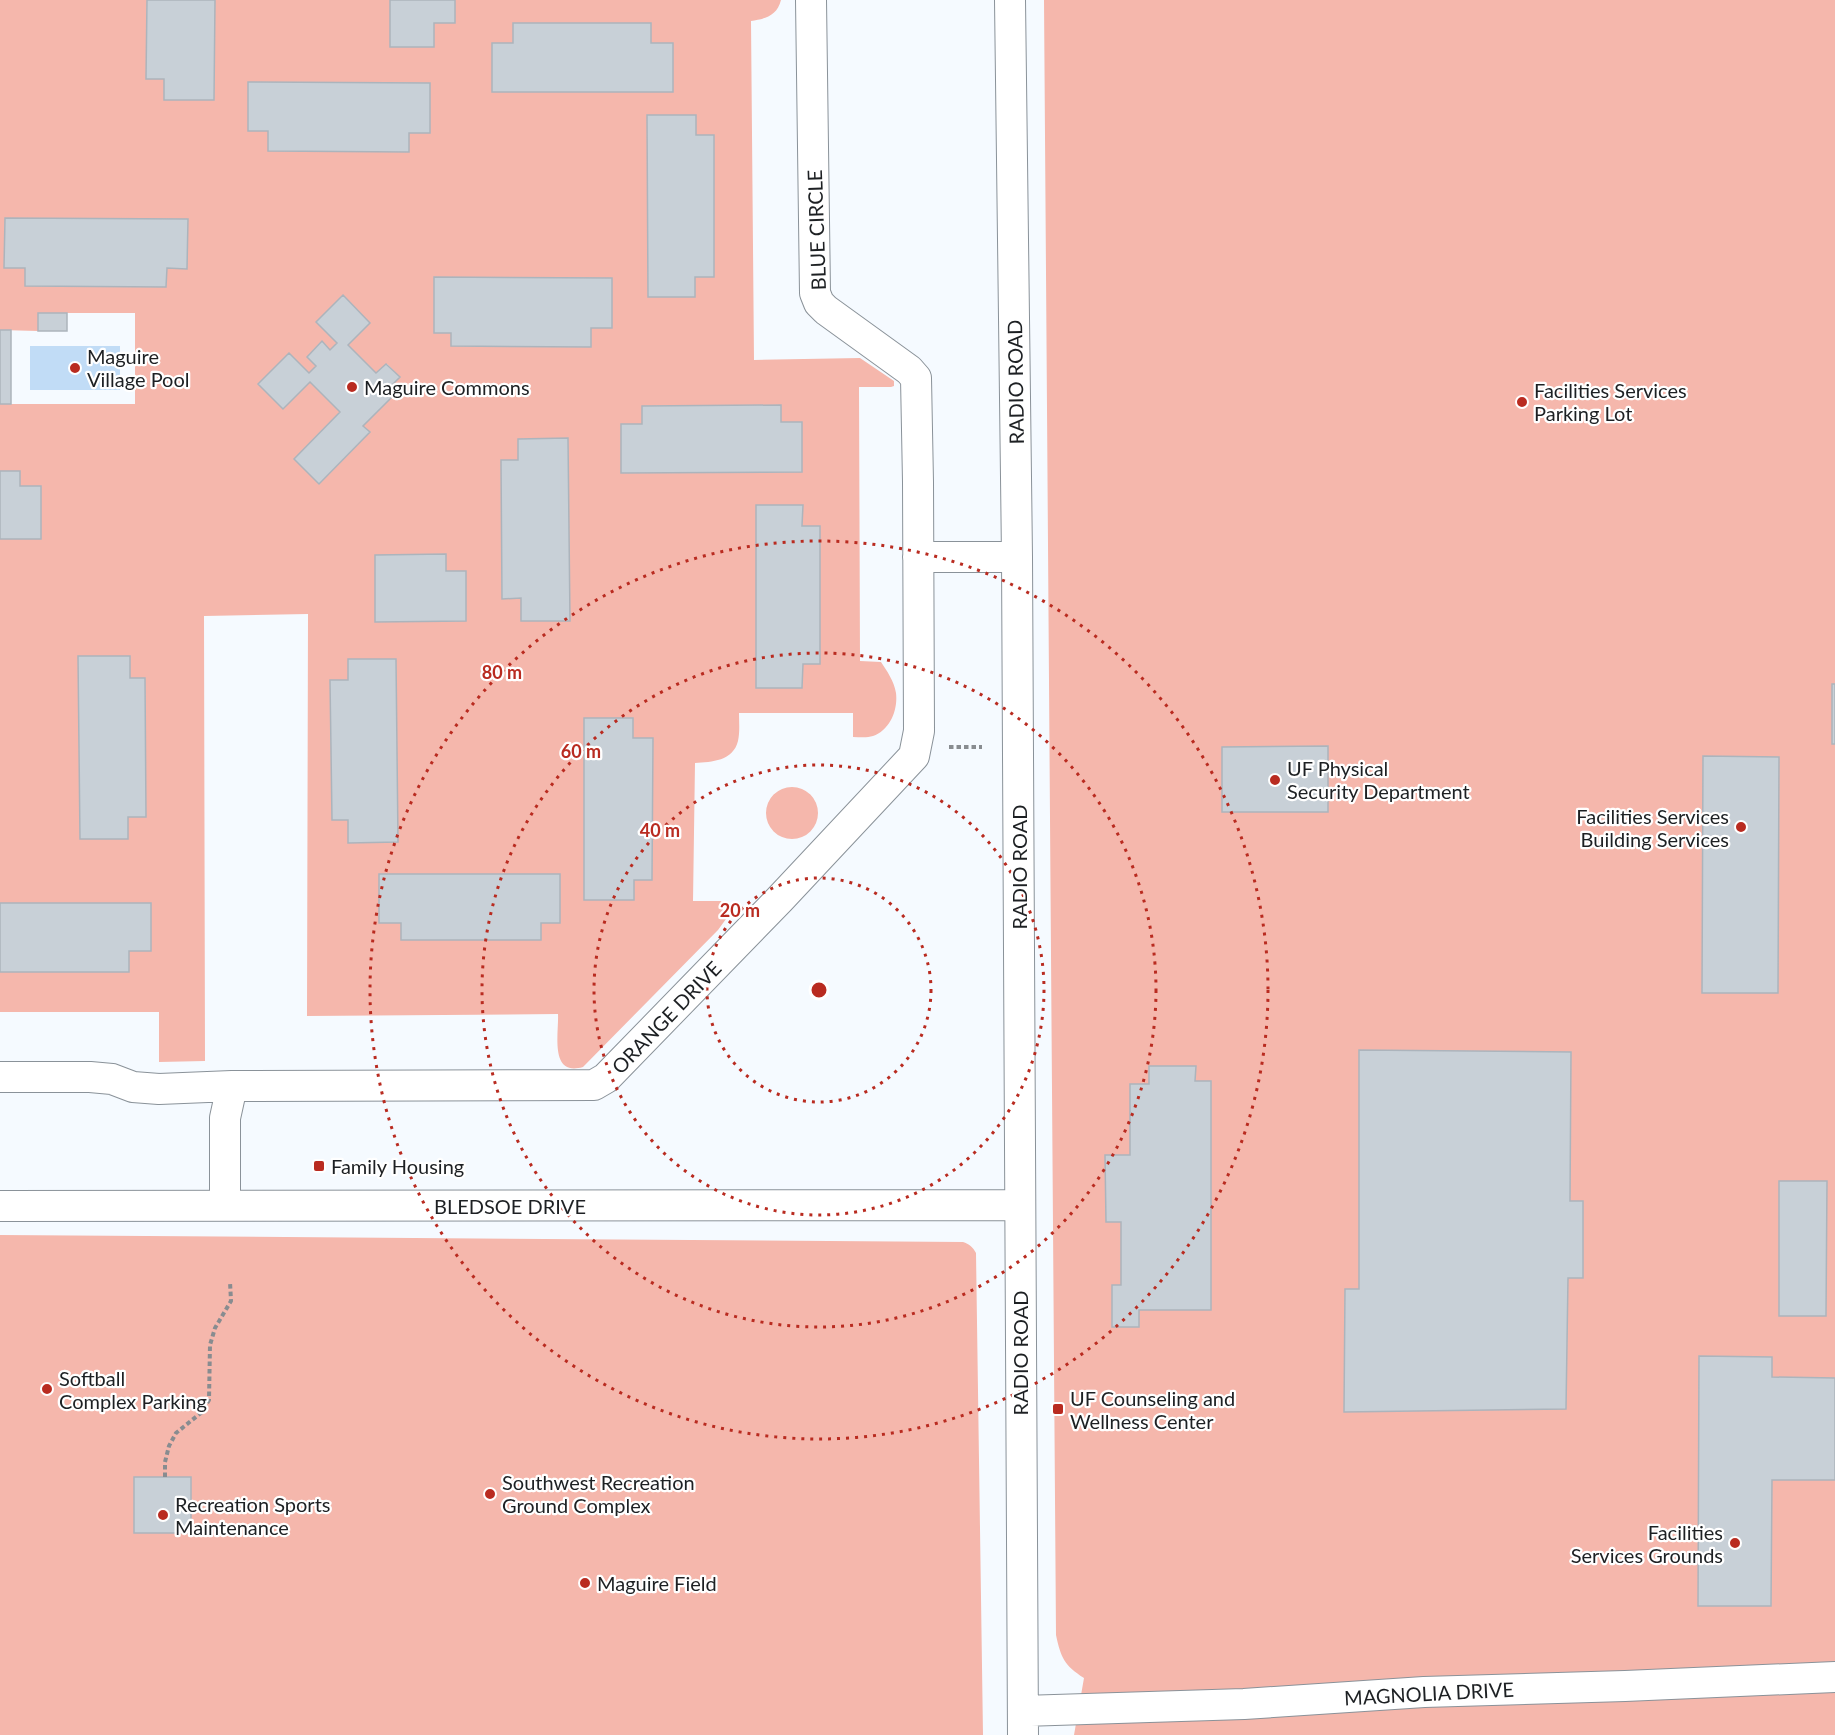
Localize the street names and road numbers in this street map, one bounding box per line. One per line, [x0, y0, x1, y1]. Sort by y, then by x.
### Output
street label: BLUE CIRCLE [802, 169, 830, 291]
street label: RADIO ROAD [1002, 319, 1028, 445]
street label: RADIO ROAD [1007, 805, 1031, 929]
street label: ORANGE DRIVE [606, 956, 726, 1078]
street label: BLEDSOE DRIVE [434, 1194, 586, 1218]
street label: RADIO ROAD [1008, 1291, 1032, 1415]
street label: MAGNOLIA DRIVE [1344, 1677, 1514, 1709]

